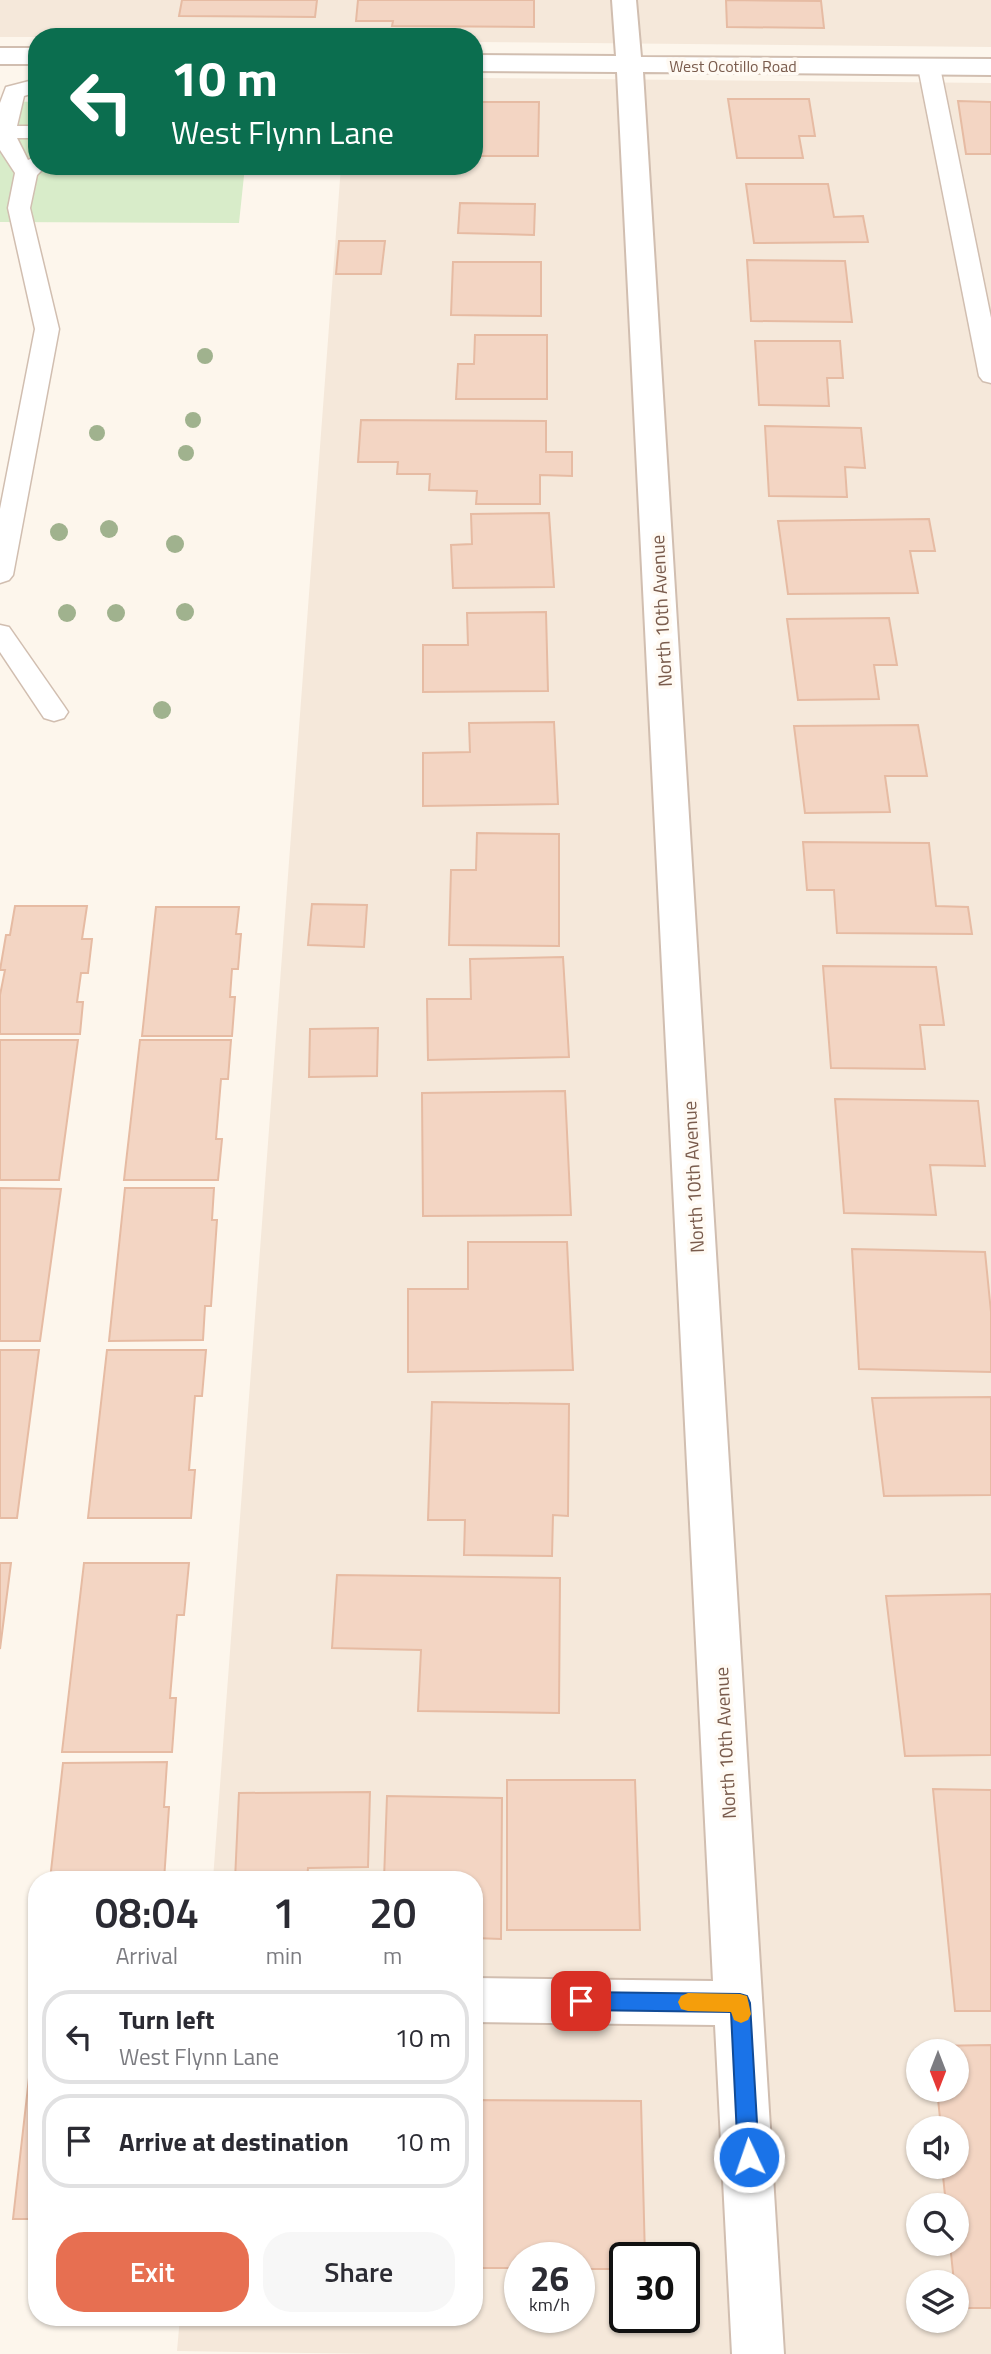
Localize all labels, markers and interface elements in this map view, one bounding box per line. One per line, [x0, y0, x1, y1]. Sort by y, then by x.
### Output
text: 10 m [171, 40, 278, 115]
street label: West Ocotillo Road [669, 54, 797, 78]
icon: left [56, 56, 147, 147]
text: West Flynn Lane [171, 108, 394, 156]
street label: North 10th Avenue [642, 534, 679, 688]
street label: North 10th Avenue [674, 1100, 711, 1254]
street label: North 10th Avenue [706, 1666, 743, 1820]
text: 08:04 [95, 1880, 199, 1944]
text: 1 [272, 1880, 296, 1944]
text: 20 [369, 1880, 416, 1944]
text: Arrival [116, 1938, 178, 1973]
text: min [266, 1938, 302, 1973]
text: m [383, 1938, 402, 1973]
pin [551, 1971, 611, 2031]
icon: arrive [562, 1982, 600, 2020]
text: Turn left [119, 2000, 214, 2039]
icon: left [60, 2018, 98, 2056]
text: 10 m [394, 2018, 451, 2057]
text: West Flynn Lane [119, 2039, 279, 2074]
north arrow [906, 2039, 970, 2102]
map controls [906, 2039, 969, 2333]
button: sound [906, 2116, 969, 2179]
position arrow [712, 2120, 786, 2194]
icon: arrive [60, 2122, 98, 2160]
text: Arrive at destination [119, 2122, 349, 2161]
text: 10 m [394, 2122, 451, 2161]
button: search [906, 2193, 969, 2256]
button: Exit [56, 2232, 249, 2312]
button: Share [263, 2232, 455, 2312]
speed limit sign: 30 [609, 2242, 700, 2333]
text: 26 [530, 2251, 569, 2305]
button: layers [906, 2270, 969, 2333]
text: km/h [529, 2291, 570, 2318]

